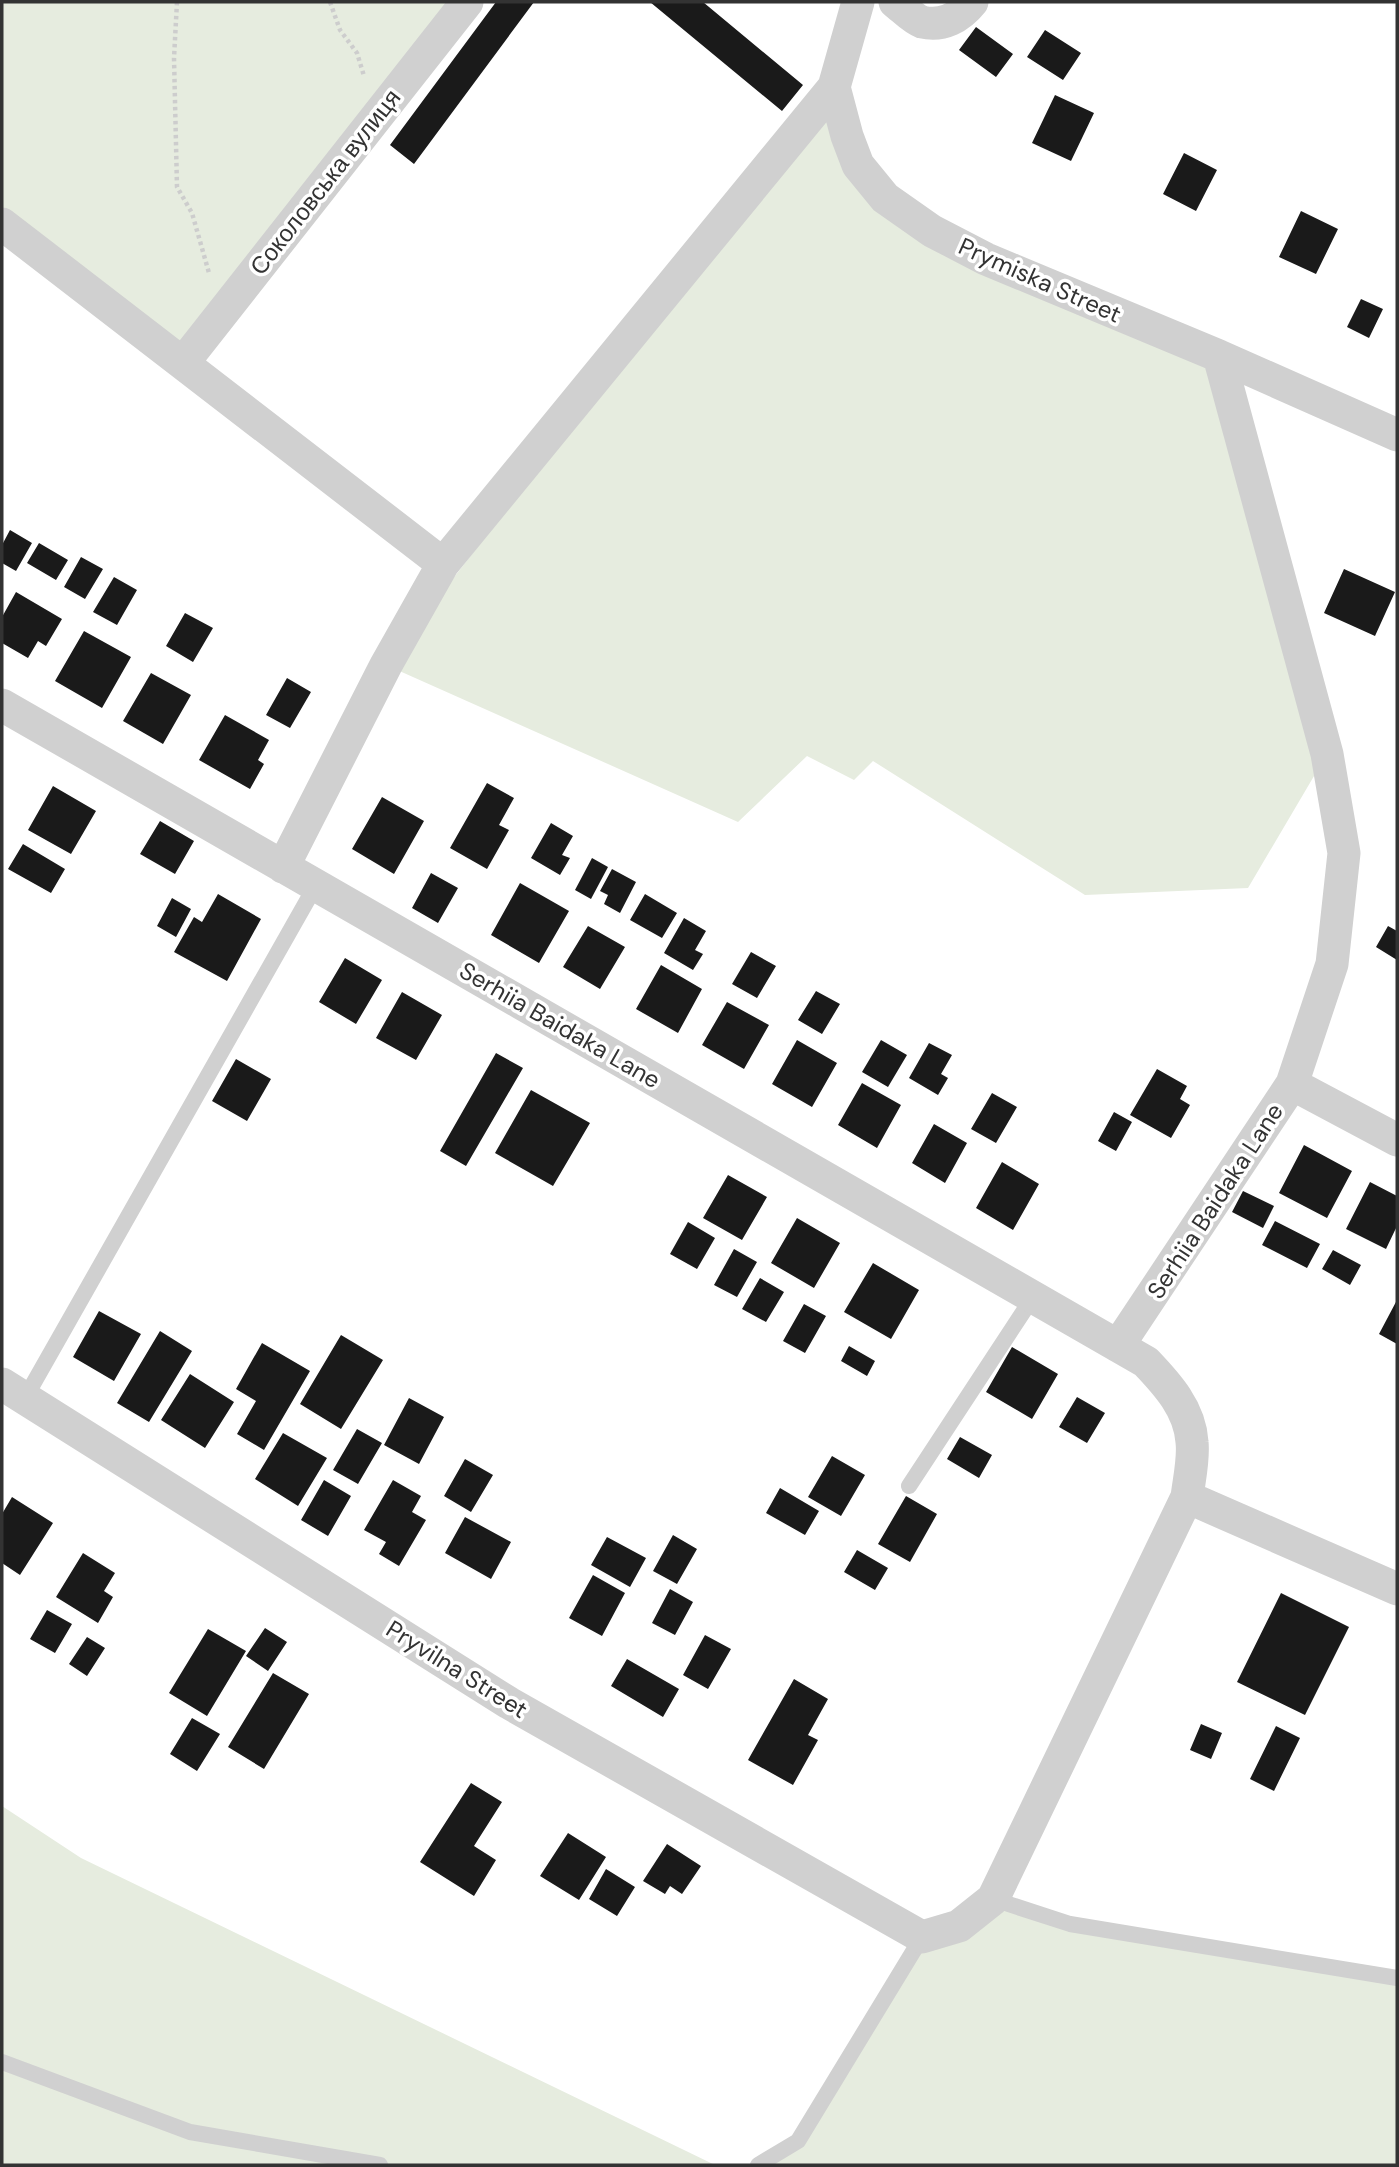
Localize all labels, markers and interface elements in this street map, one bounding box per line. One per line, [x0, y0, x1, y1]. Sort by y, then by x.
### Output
street label: Соколовська вулиця [243, 83, 407, 281]
street label: Prymiska Street [954, 230, 1126, 330]
street label: Serhiia Baidaka Lane [454, 955, 666, 1095]
street label: Serhiia Baidaka Lane [1140, 1097, 1290, 1305]
street label: Pryvilna Street [380, 1613, 534, 1725]

